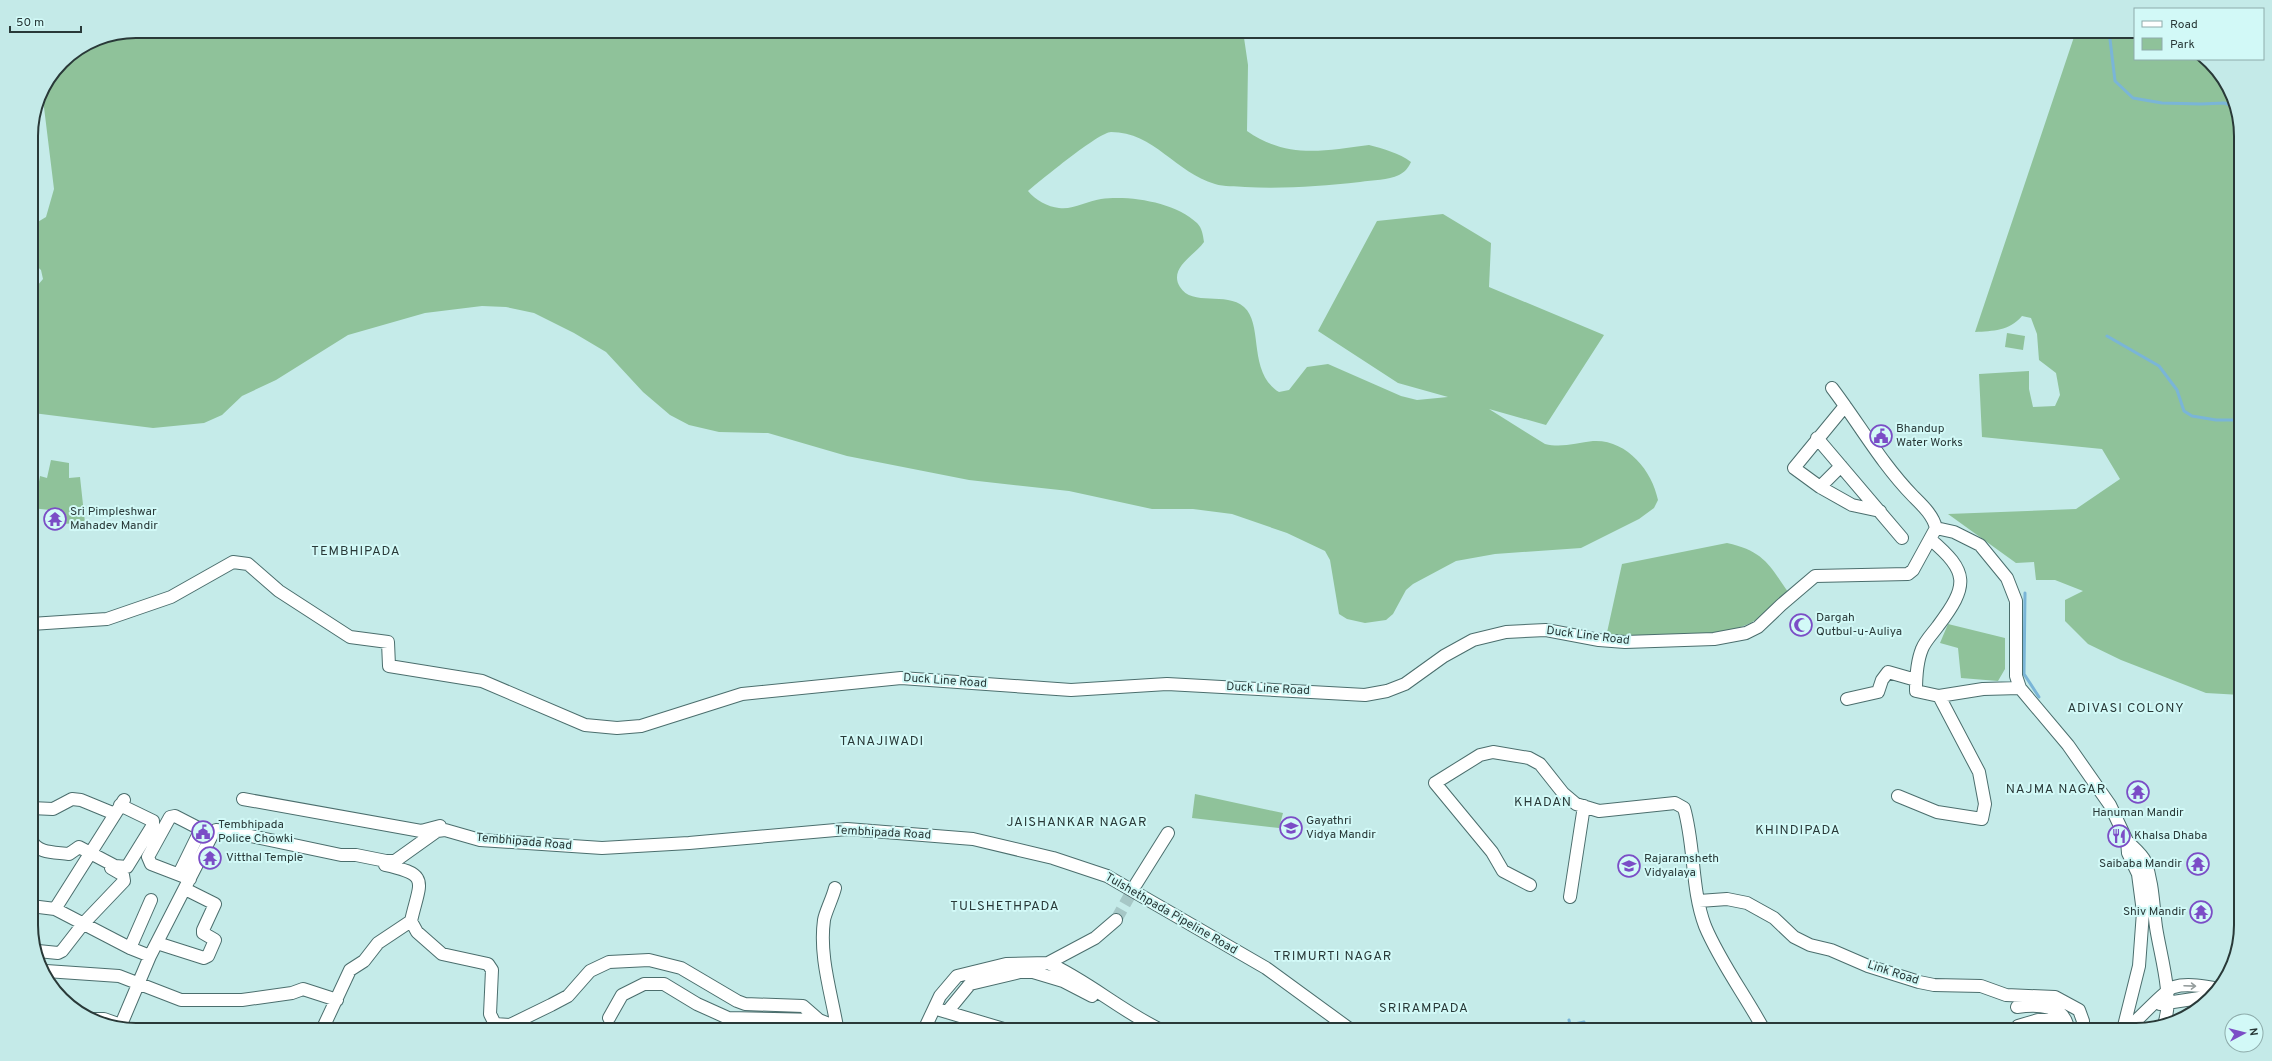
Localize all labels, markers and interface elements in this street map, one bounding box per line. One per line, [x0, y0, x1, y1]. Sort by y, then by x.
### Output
scale bar [10, 8, 81, 34]
legend [2134, 8, 2264, 60]
text: 50 m [16, 15, 44, 31]
text: Road [2170, 17, 2198, 33]
text: Park [2170, 37, 2195, 53]
place label: Bhandup Water Works [1896, 421, 1963, 451]
public building icon: Bhandup Water Works [1868, 423, 1894, 449]
place label: Sri Pimpleshwar Mahadev Mandir [70, 504, 158, 534]
temple icon: Sri Pimpleshwar Mahadev Mandir [42, 506, 68, 532]
district label: TEMBHIPADA [311, 544, 401, 560]
place label: Dargah Qutbul-u-Auliya [1816, 610, 1902, 640]
mosque icon: Dargah Qutbul-u-Auliya [1788, 612, 1814, 638]
street label: Duck Line Road [1545, 623, 1631, 649]
street label: Duck Line Road [903, 670, 987, 692]
street label: Duck Line Road [1226, 679, 1310, 699]
district label: ADIVASI COLONY [2068, 701, 2185, 717]
district label: TANAJIWADI [840, 734, 924, 750]
temple icon: Hanuman Mandir [2125, 779, 2151, 805]
district label: NAJMA NAGAR [2006, 782, 2106, 798]
district label: KHADAN [1514, 795, 1572, 811]
place label: Hanuman Mandir [2092, 805, 2184, 821]
place label: Gayathri Vidya Mandir [1306, 813, 1376, 843]
district label: JAISHANKAR NAGAR [1006, 815, 1148, 831]
school or university icon: Gayathri Vidya Mandir [1278, 815, 1304, 841]
place label: Tembhipada Police Chowki [218, 817, 293, 847]
public building icon: Tembhipada Police Chowki [190, 819, 216, 845]
street label: Tembhipada Road [834, 822, 932, 844]
district label: KHINDIPADA [1755, 823, 1841, 839]
restaurant icon: Khalsa Dhaba [2106, 823, 2132, 849]
place label: Khalsa Dhaba [2134, 828, 2207, 844]
street label: Tembhipada Road [475, 830, 573, 854]
temple icon: Vitthal Temple [197, 845, 223, 871]
place label: Vitthal Temple [226, 850, 303, 866]
place label: Rajaramsheth Vidyalaya [1644, 851, 1719, 881]
temple icon: Saibaba Mandir [2185, 851, 2211, 877]
school or university icon: Rajaramsheth Vidyalaya [1616, 853, 1642, 879]
place label: Saibaba Mandir [2099, 856, 2182, 872]
street label: Tulshethpada Pipeline Road [1102, 870, 1240, 958]
district label: TULSHETHPADA [950, 899, 1060, 915]
temple icon: Shiv Mandir [2188, 899, 2214, 925]
place label: Shiv Mandir [2123, 904, 2186, 920]
district label: TRIMURTI NAGAR [1274, 949, 1392, 965]
street label: Link Road [1865, 957, 1921, 989]
one-way arrow [2183, 982, 2196, 989]
district label: SRIRAMPADA [1379, 1001, 1469, 1017]
north arrow [2224, 1013, 2264, 1053]
text: N [2246, 1027, 2260, 1037]

